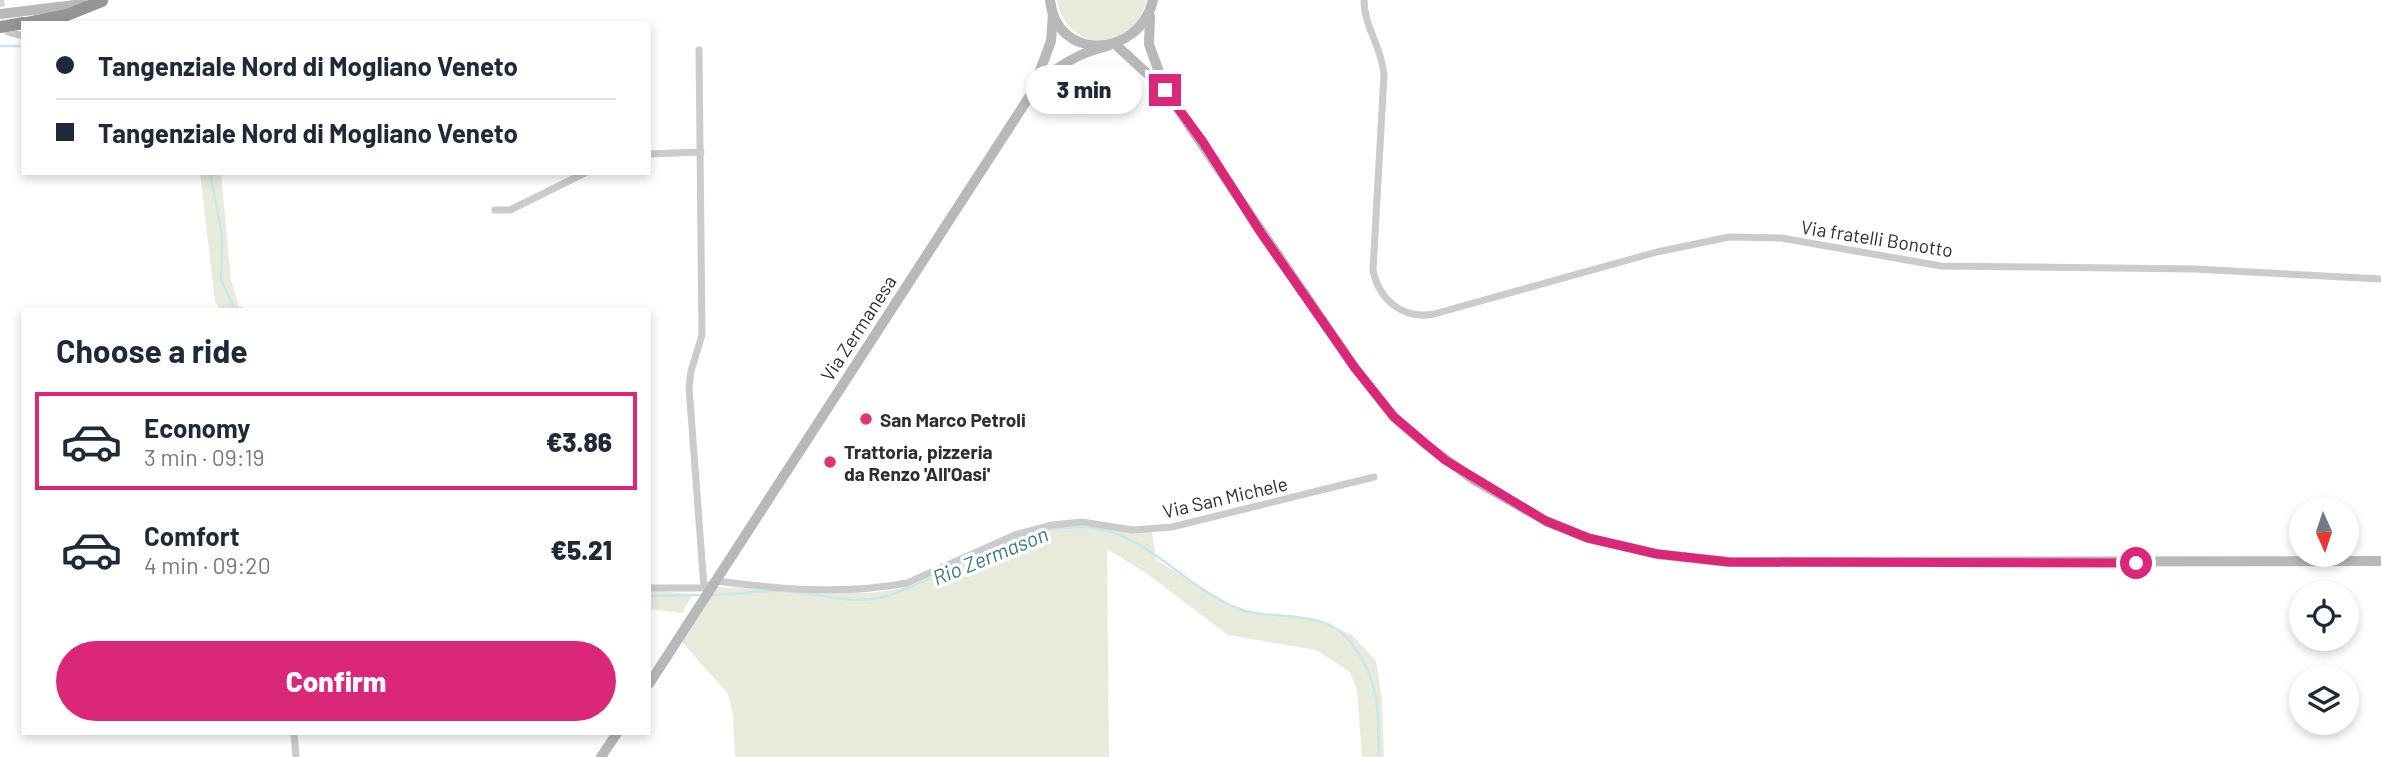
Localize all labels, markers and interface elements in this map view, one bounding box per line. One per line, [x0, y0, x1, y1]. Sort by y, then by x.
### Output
text: Tangenziale Nord di Mogliano Veneto [98, 50, 518, 81]
callout: 3 min [1025, 66, 1140, 114]
route end [1149, 74, 1181, 106]
text: 3 min [1056, 75, 1112, 103]
text: Tangenziale Nord di Mogliano Veneto [98, 117, 518, 148]
street label: Via fratelli Bonotto [1799, 215, 1955, 261]
street label: Via Zermanesa [815, 271, 901, 385]
text: Choose a ride [56, 331, 248, 369]
place label: San Marco Petroli [880, 408, 1026, 431]
icon: car [60, 410, 123, 473]
marker: San Marco Petroli [858, 411, 874, 427]
text: Economy [144, 412, 250, 443]
text: €3.86 [546, 426, 612, 457]
place label: Trattoria, pizzeria da Renzo 'All'Oasi' [844, 440, 993, 485]
text: 3 min · 09:19 [144, 443, 265, 471]
marker: Trattoria, pizzeria da Renzo 'All'Oasi' [822, 454, 838, 470]
street label: Via San Michele [1160, 471, 1290, 523]
north arrow [2289, 497, 2359, 567]
map controls [2289, 497, 2359, 735]
icon: car [60, 518, 123, 581]
text: Comfort [144, 520, 240, 551]
water label: Rio Zermason [929, 521, 1051, 589]
text: €5.21 [550, 534, 612, 565]
route start [2120, 547, 2152, 579]
text: 4 min · 09:20 [144, 551, 271, 579]
button: locate [2289, 581, 2359, 651]
button: Confirm [56, 641, 616, 721]
button: layers [2289, 665, 2359, 735]

